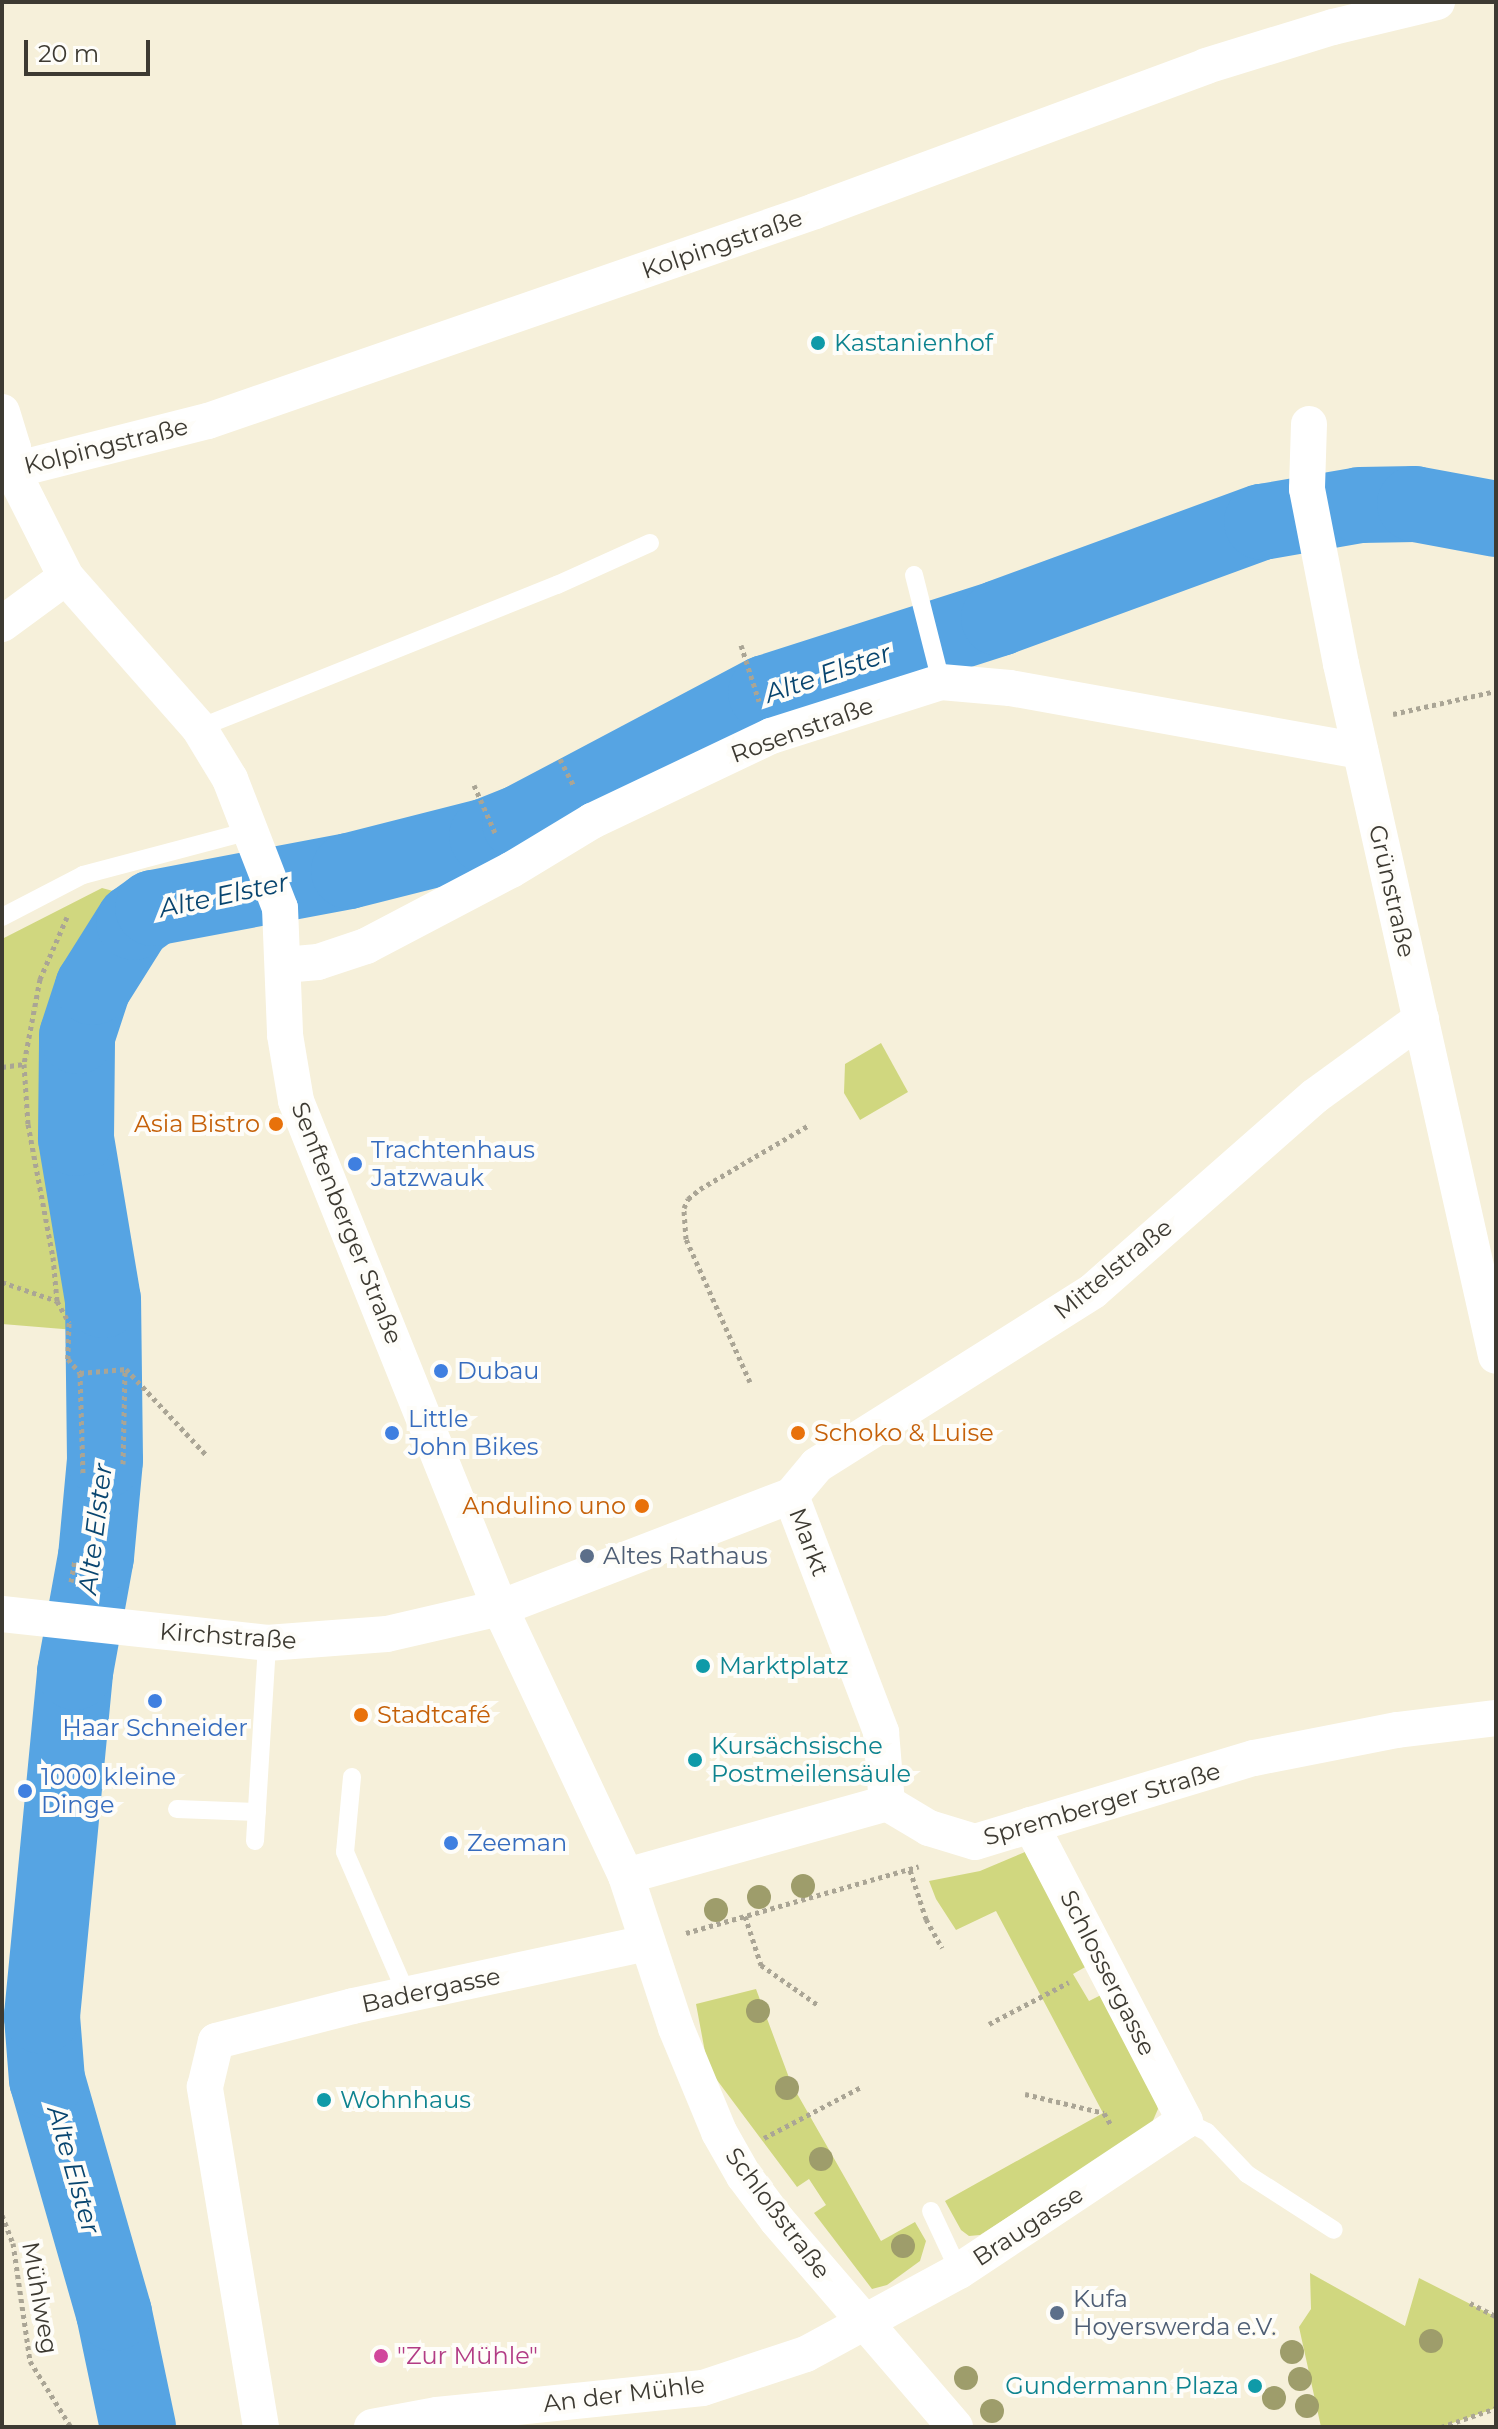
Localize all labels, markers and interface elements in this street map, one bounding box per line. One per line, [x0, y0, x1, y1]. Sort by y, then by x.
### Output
scale bar [28, 24, 154, 74]
text: 20 m [38, 39, 99, 68]
street label: Kolpingstraße [638, 203, 806, 285]
place label: Kastanienhof [834, 329, 993, 357]
marker: Kastanienhof [809, 334, 827, 352]
street label: Kolpingstraße [21, 412, 191, 480]
water label: Alte Elster [761, 638, 895, 710]
street label: Rosenstraße [727, 691, 877, 769]
street label: Grünstraße [1363, 822, 1421, 960]
water label: Alte Elster [156, 867, 292, 925]
street label: Senftenberger Straße [285, 1098, 409, 1348]
place label: Asia Bistro [134, 1110, 260, 1138]
marker: Asia Bistro [267, 1115, 285, 1133]
place label: Trachtenhaus Jatzwauk [371, 1136, 535, 1192]
marker: Trachtenhaus Jatzwauk [346, 1155, 364, 1173]
street label: Mittelstraße [1048, 1213, 1178, 1325]
place label: Dubau [457, 1357, 539, 1385]
marker: Dubau [432, 1362, 450, 1380]
place label: Little John Bikes [408, 1405, 538, 1461]
place label: Schoko & Luise [814, 1419, 994, 1447]
marker: Little John Bikes [383, 1424, 401, 1442]
marker: Schoko & Luise [789, 1424, 807, 1442]
water label: Alte Elster [73, 1462, 119, 1596]
place label: Andulino uno [462, 1492, 626, 1520]
marker: Andulino uno [633, 1497, 651, 1515]
street label: Markt [783, 1504, 835, 1580]
place label: Altes Rathaus [603, 1542, 768, 1570]
marker: Altes Rathaus [578, 1547, 596, 1565]
street label: Kirchstraße [159, 1617, 297, 1655]
place label: Marktplatz [719, 1652, 849, 1680]
marker: Marktplatz [694, 1657, 712, 1675]
marker: Haar Schneider [146, 1692, 164, 1710]
place label: Stadtcafé [377, 1701, 491, 1729]
marker: Stadtcafé [352, 1706, 370, 1724]
place label: Haar Schneider [62, 1714, 248, 1742]
place label: Kursächsische Postmeilensäule [711, 1732, 911, 1788]
marker: Kursächsische Postmeilensäule [686, 1751, 704, 1769]
street label: Spremberger Straße [980, 1756, 1224, 1852]
place label: 1000 kleine Dinge [41, 1763, 176, 1819]
marker: 1000 kleine Dinge [16, 1782, 34, 1800]
place label: Zeeman [467, 1829, 567, 1857]
marker: Zeeman [442, 1834, 460, 1852]
street label: Schlossergasse [1054, 1886, 1162, 2060]
street label: Badergasse [359, 1961, 503, 2019]
place label: Wohnhaus [340, 2086, 471, 2114]
marker: Wohnhaus [315, 2091, 333, 2109]
water label: Alte Elster [40, 2102, 106, 2238]
street label: Schloßstraße [719, 2142, 837, 2284]
street label: Braugasse [968, 2180, 1088, 2272]
street label: Mühlweg [16, 2240, 64, 2356]
place label: Kufa Hoyerswerda e.V. [1073, 2285, 1276, 2341]
marker: Kufa Hoyerswerda e.V. [1048, 2304, 1066, 2322]
place label: "Zur Mühle" [397, 2342, 538, 2370]
marker: "Zur Mühle" [372, 2347, 390, 2365]
street label: An der Mühle [542, 2370, 706, 2418]
place label: Gundermann Plaza [1005, 2372, 1239, 2400]
marker: Gundermann Plaza [1246, 2377, 1264, 2395]

